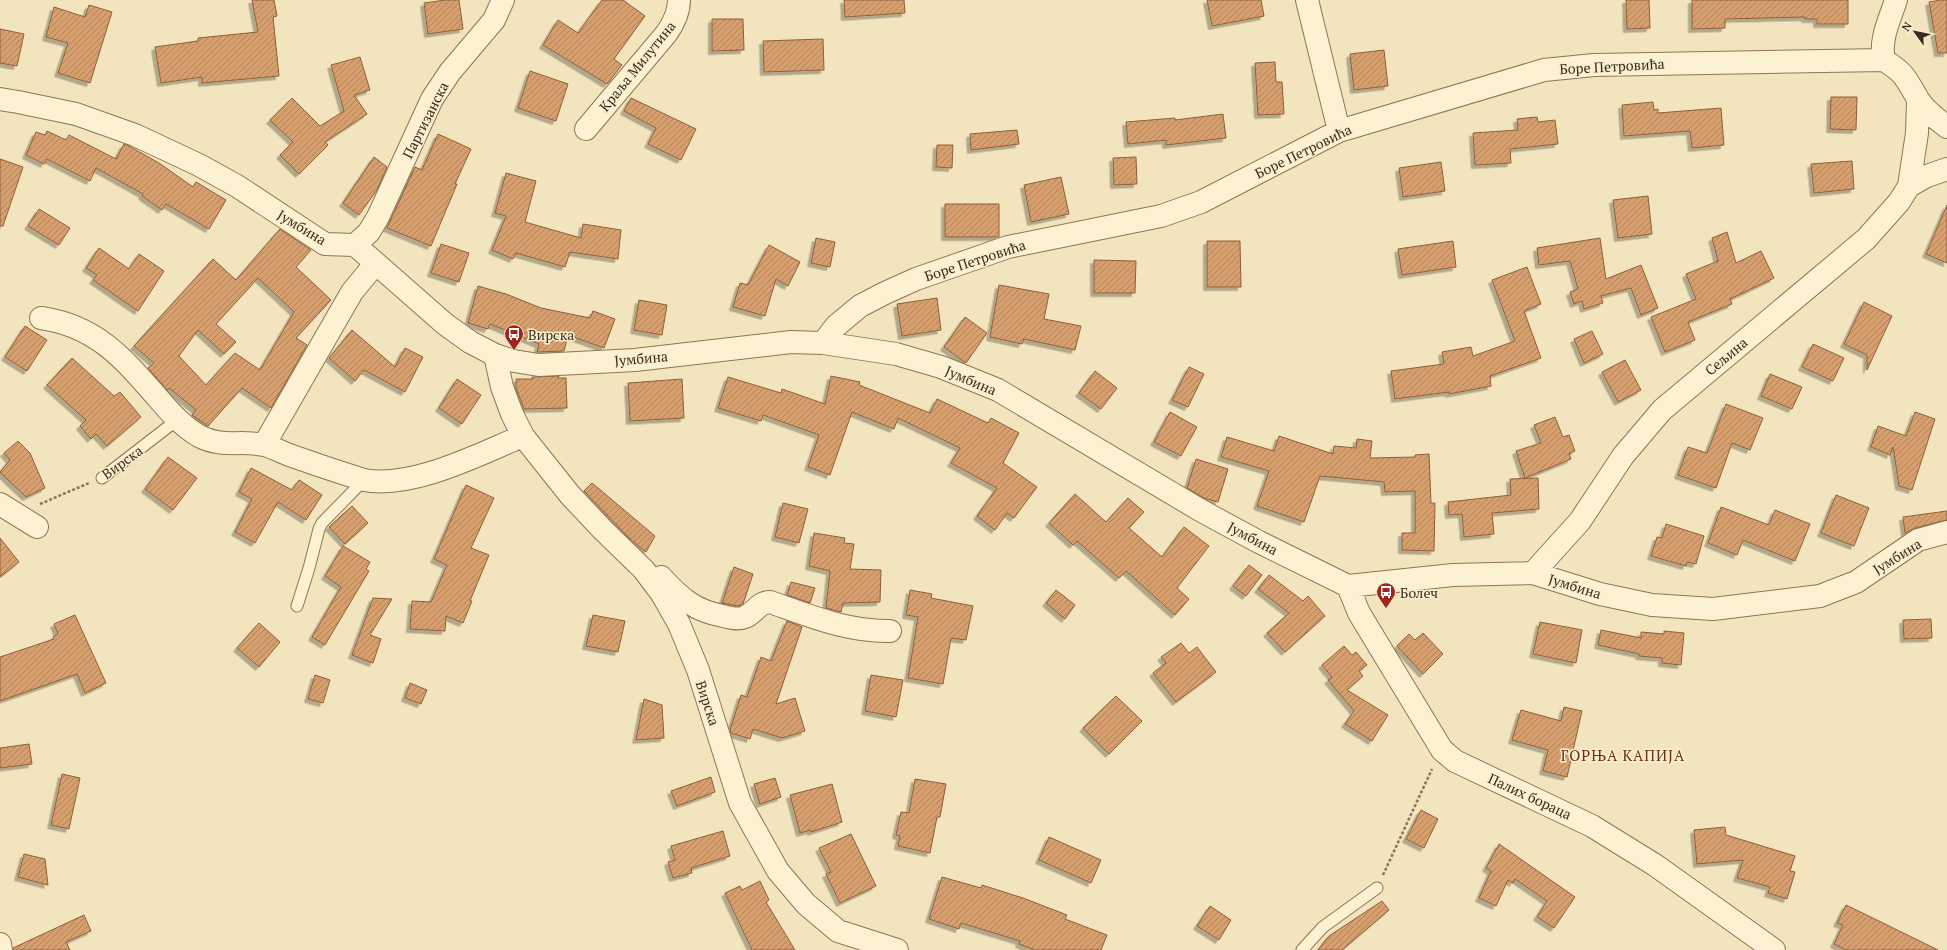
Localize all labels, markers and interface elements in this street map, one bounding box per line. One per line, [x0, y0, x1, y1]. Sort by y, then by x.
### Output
north arrow [1895, 12, 1935, 52]
street label: Краља Милутина [595, 17, 679, 115]
text: N [1898, 19, 1915, 34]
street label: Боре Петровића [1559, 54, 1665, 78]
street label: Партизанска [398, 78, 452, 162]
street label: Боре Петровића [1251, 119, 1355, 183]
street label: Јумбина [274, 205, 330, 249]
street label: Боре Петровића [922, 235, 1028, 285]
bus stop icon: Вирска [503, 323, 525, 351]
place label: Вирска [528, 325, 574, 344]
street label: Сељина [1701, 333, 1751, 379]
street label: Јумбина [613, 346, 669, 370]
street label: Јумбина [942, 361, 1000, 399]
street label: Вирска [98, 441, 146, 483]
street label: Јумбина [1225, 517, 1281, 559]
street label: Јумбина [1869, 534, 1925, 578]
street label: Јумбина [1546, 569, 1604, 603]
bus stop icon: Болеч [1375, 581, 1397, 609]
place label: Болеч [1400, 583, 1438, 602]
street label: Вирска [692, 678, 724, 728]
district label: ГОРЊА КАПИЈА [1561, 745, 1685, 765]
street label: Палих бораца [1485, 768, 1575, 824]

